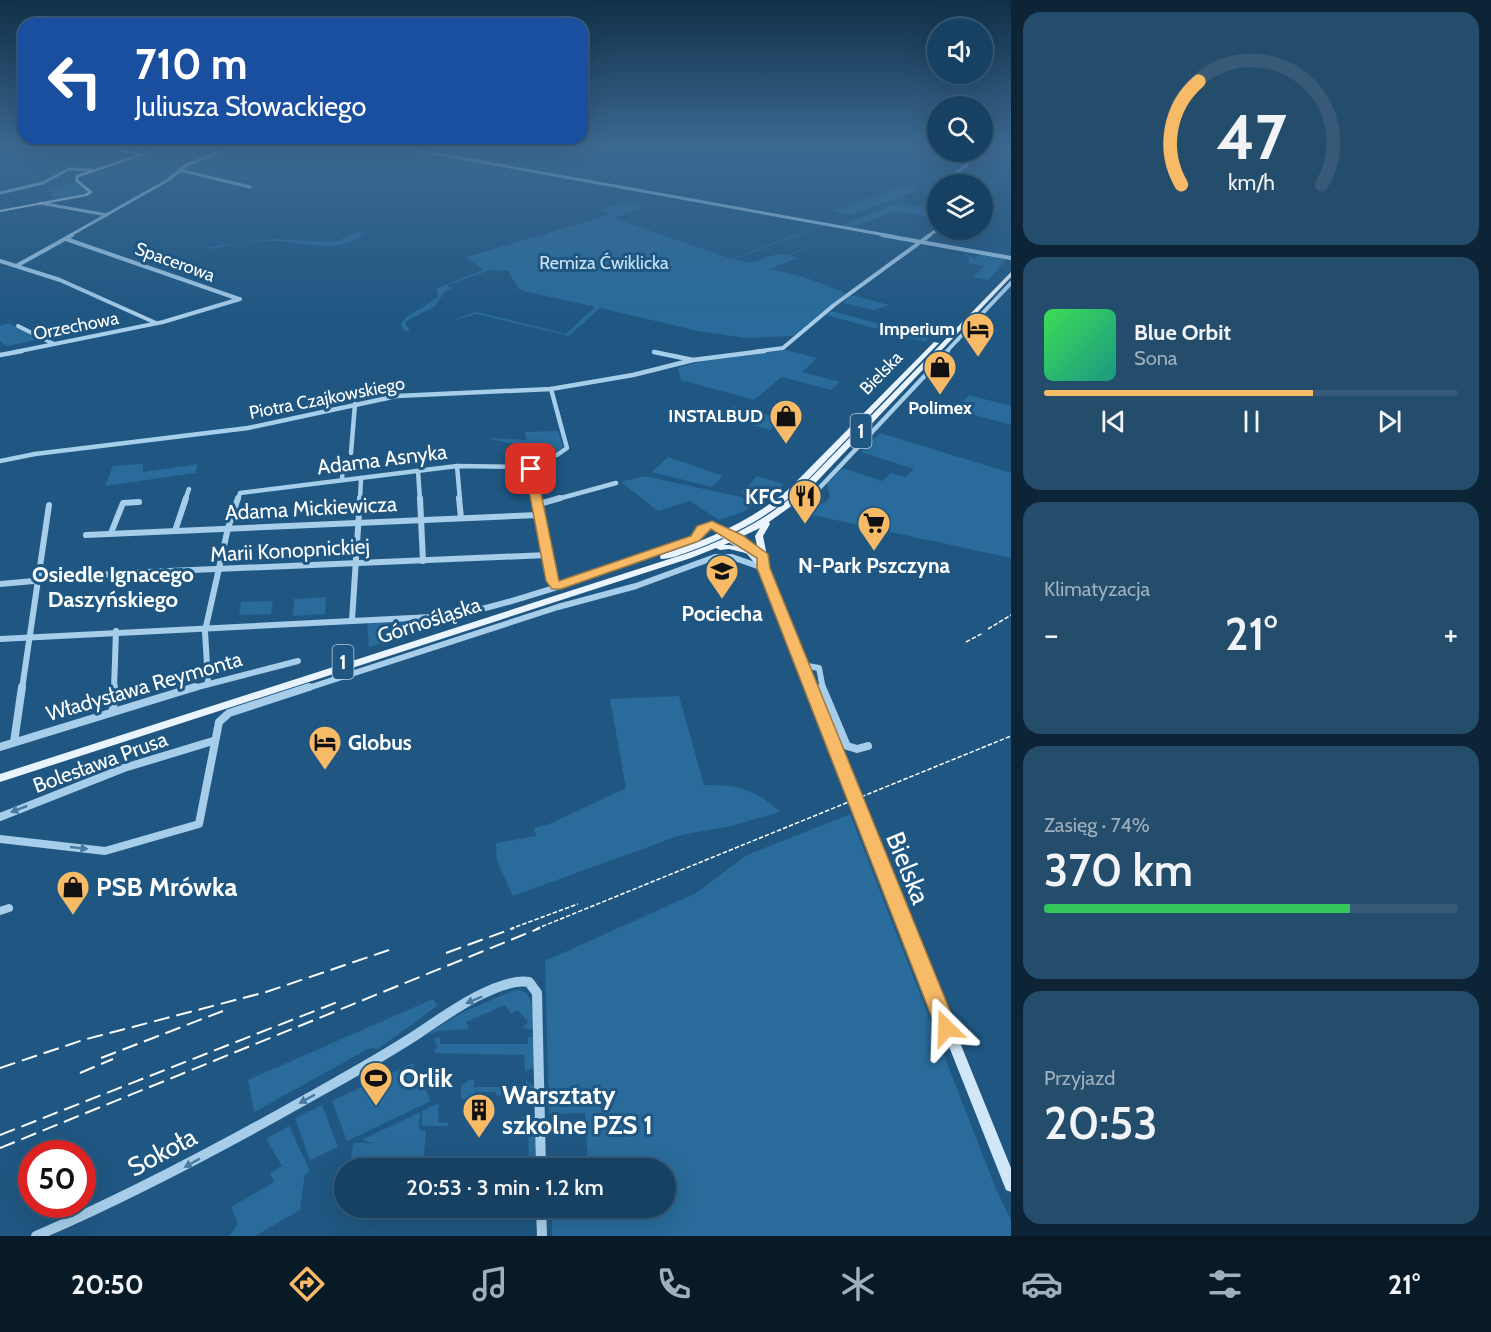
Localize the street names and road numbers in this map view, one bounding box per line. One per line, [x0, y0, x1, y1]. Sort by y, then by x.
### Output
street label: Spacerowa [132, 237, 218, 287]
street label: Orzechowa [32, 307, 121, 345]
street label: Bielska [855, 346, 907, 399]
street label: Piotra Czajkowskiego [247, 372, 407, 424]
road number: 1 [850, 414, 872, 448]
street label: Adama Asnyka [316, 439, 448, 479]
street label: Adama Mickiewicza [224, 491, 398, 525]
street label: Marii Konopnickiej [210, 533, 370, 568]
street label: Górnośląska [374, 592, 484, 648]
road number: 1 [332, 645, 354, 679]
street label: Władysława Reymonta [43, 646, 245, 726]
street label: Bolesława Prusa [29, 726, 171, 798]
street label: Bielska [879, 827, 937, 909]
street label: Sokoła [122, 1120, 202, 1183]

